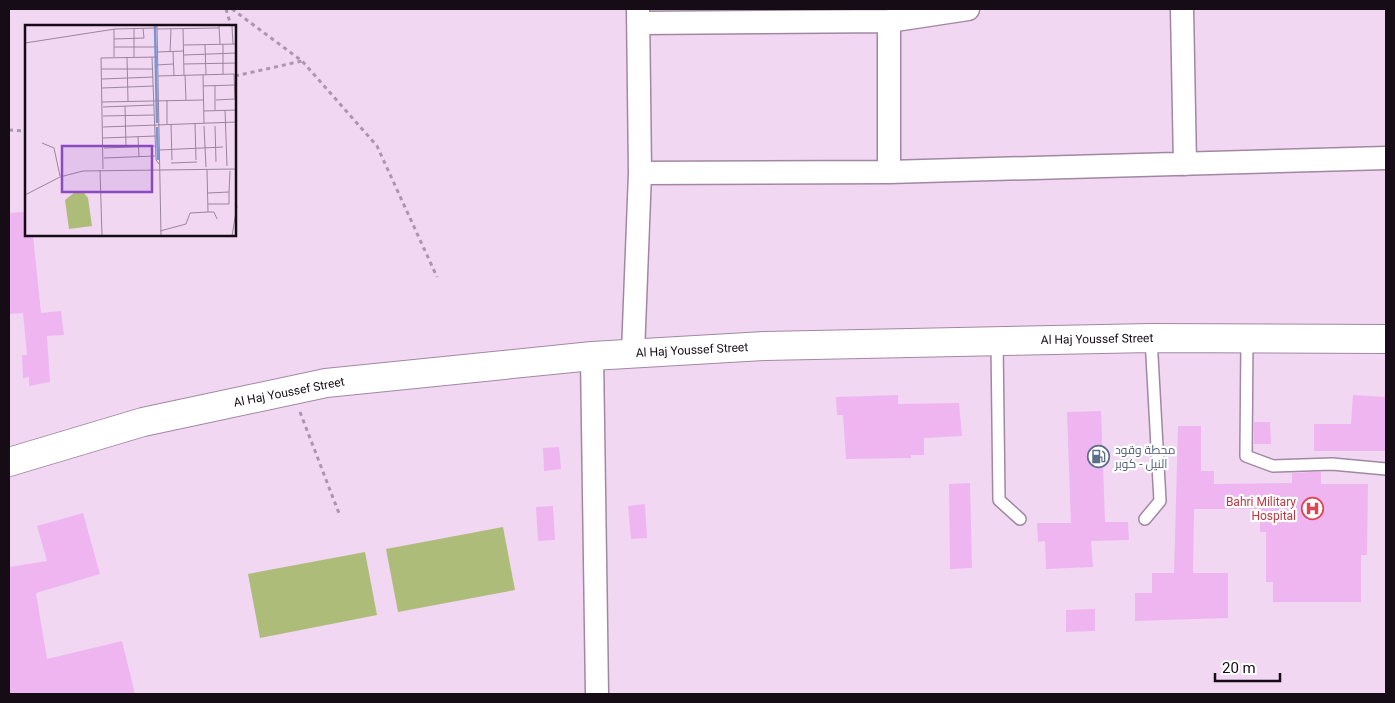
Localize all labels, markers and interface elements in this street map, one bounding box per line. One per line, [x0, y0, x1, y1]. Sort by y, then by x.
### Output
inset map [25, 25, 236, 236]
street label: Al Haj Youssef Street [1041, 331, 1153, 347]
street label: Al Haj Youssef Street [635, 340, 749, 360]
street label: Al Haj Youssef Street [232, 374, 346, 410]
place label: محطة وقود النيل - كوبر [1114, 443, 1175, 471]
fuel station icon: محطة وقود النيل - كوبر [1087, 445, 1111, 469]
place label: Bahri Military Hospital [1226, 495, 1296, 523]
hospital icon: Bahri Military Hospital [1300, 497, 1324, 521]
scale bar [1215, 650, 1280, 682]
text: 20 m [1222, 659, 1256, 677]

